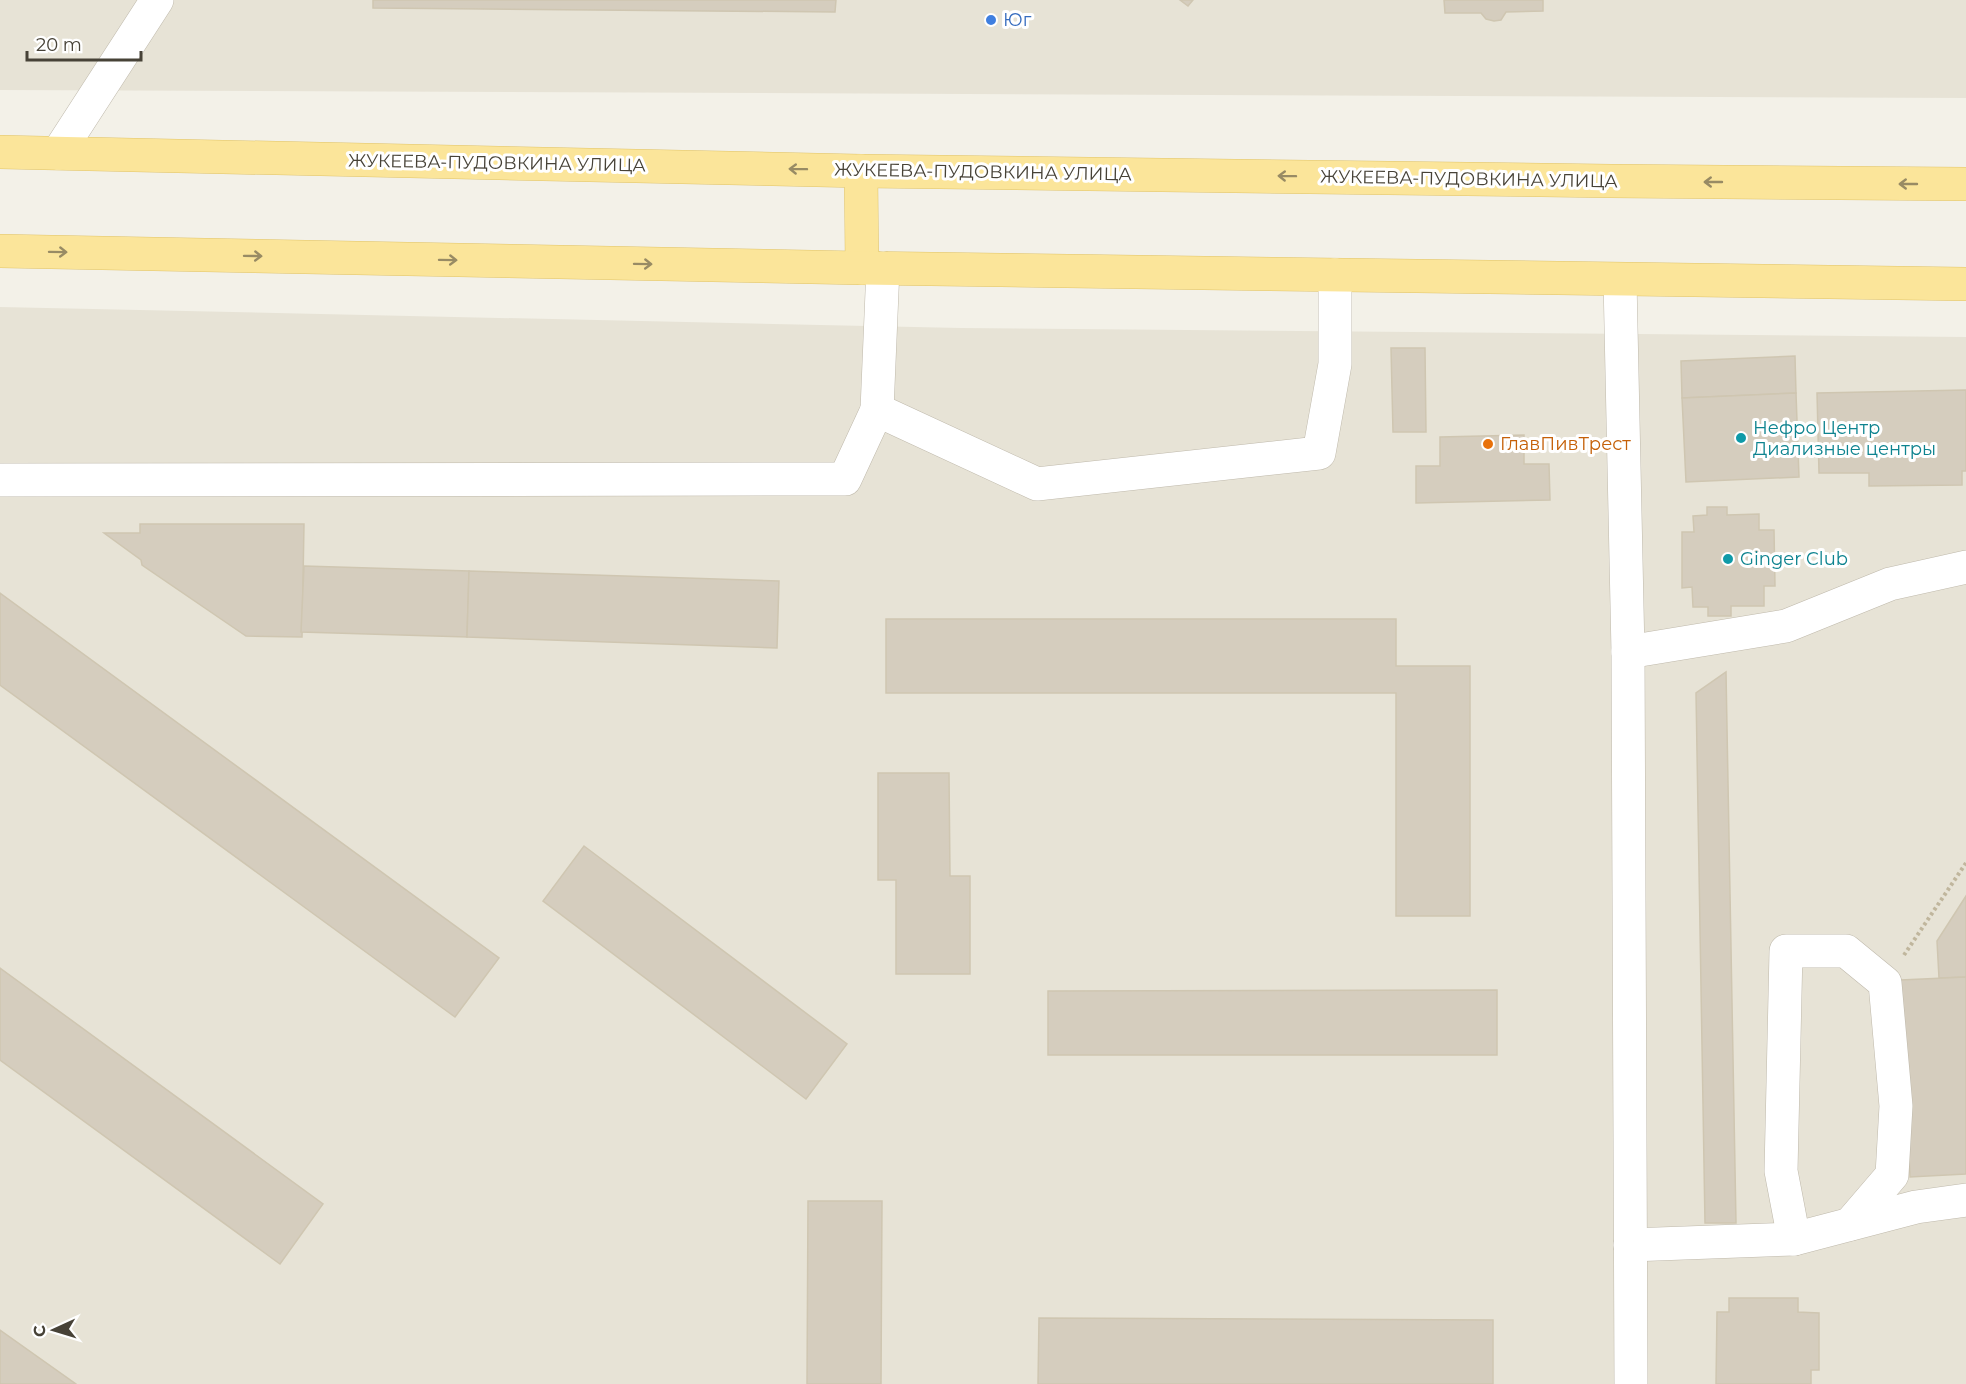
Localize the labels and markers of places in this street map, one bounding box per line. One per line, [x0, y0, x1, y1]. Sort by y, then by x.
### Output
place label: Юг [1003, 9, 1032, 31]
marker: Юг [984, 13, 998, 27]
place label: Нефро Центр Диализные центры [1753, 417, 1936, 460]
marker: Нефро Центр Диализные центры [1734, 431, 1748, 445]
place label: ГлавПивТрест [1500, 433, 1631, 455]
marker: ГлавПивТрест [1481, 437, 1495, 451]
place label: Ginger Club [1740, 548, 1848, 570]
marker: Ginger Club [1721, 552, 1735, 566]

